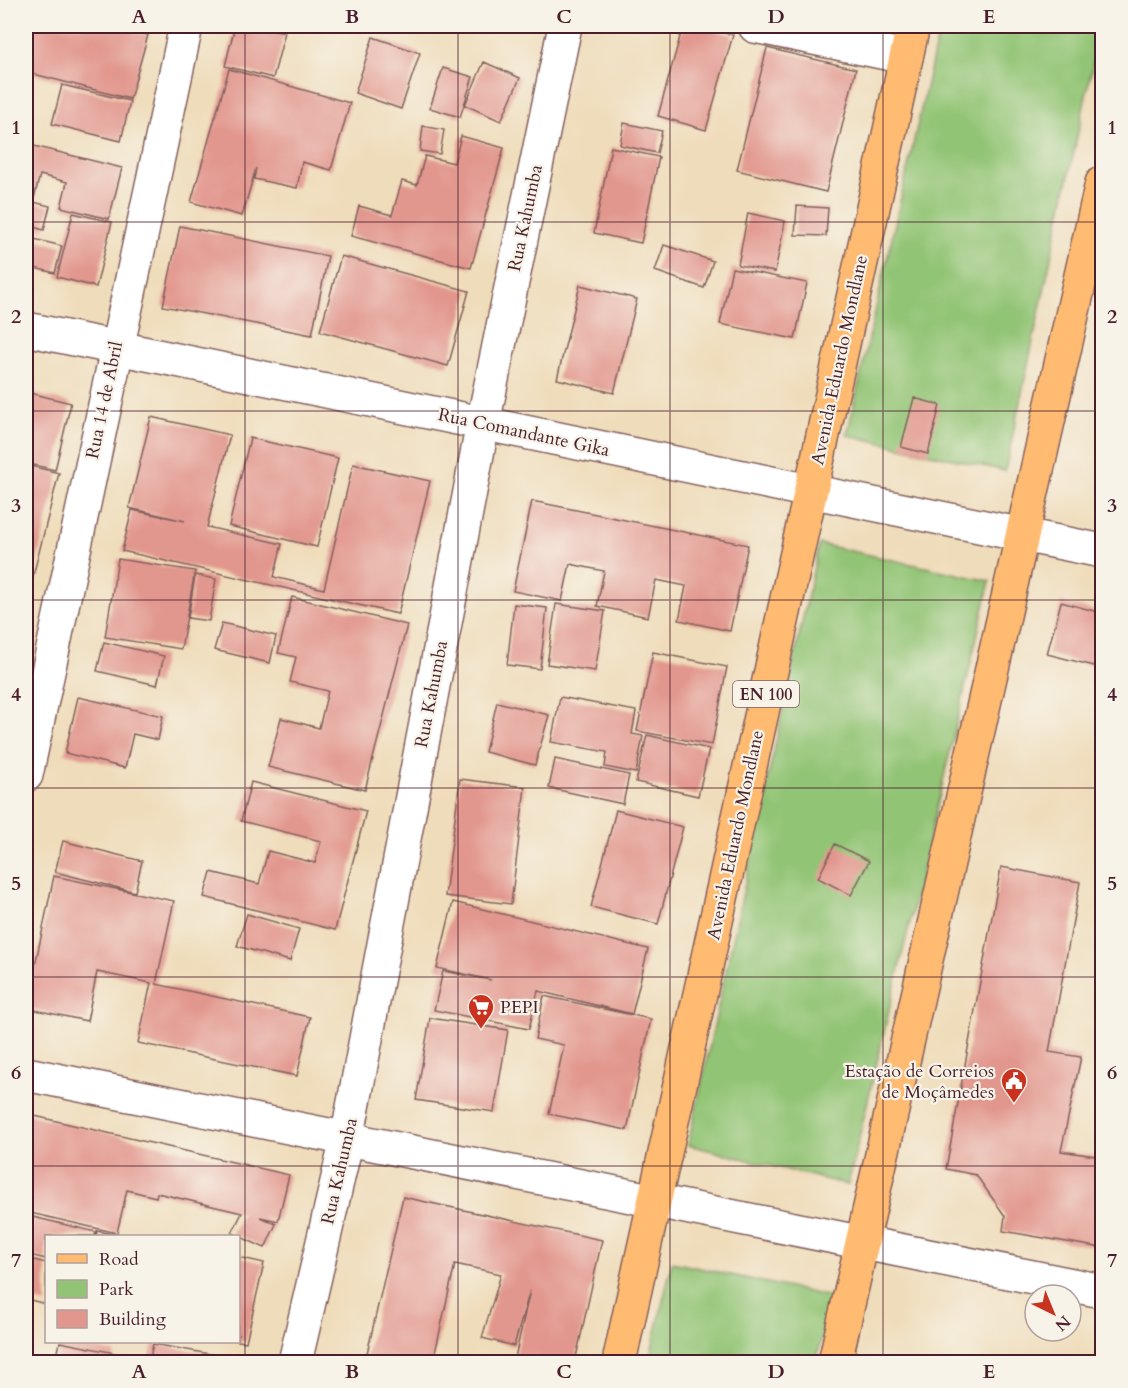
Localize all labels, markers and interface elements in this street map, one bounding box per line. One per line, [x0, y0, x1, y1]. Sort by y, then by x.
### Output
text: A [131, 3, 147, 30]
text: B [345, 3, 359, 30]
text: C [556, 3, 572, 30]
text: D [767, 3, 785, 30]
text: E [983, 3, 995, 30]
text: 1 [11, 114, 21, 141]
text: 1 [1107, 114, 1117, 141]
street label: Rua Kahumba [502, 162, 549, 274]
street label: Avenida Eduardo Mondlane [805, 253, 874, 467]
text: 2 [11, 303, 21, 330]
text: 2 [1107, 303, 1117, 330]
street label: Rua 14 de Abril [80, 339, 129, 461]
street label: Rua Comandante Gika [436, 402, 612, 463]
text: 3 [11, 492, 21, 519]
text: 3 [1107, 492, 1117, 519]
street label: Rua Kahumba [409, 638, 454, 750]
text: 4 [11, 681, 21, 708]
road number: EN 100 [733, 681, 799, 707]
text: 4 [1107, 681, 1117, 708]
street label: Avenida Eduardo Mondlane [701, 728, 770, 942]
text: 5 [11, 870, 21, 897]
text: 5 [1107, 870, 1117, 897]
supermarket icon: PEPI [466, 992, 496, 1030]
place label: PEPI [500, 995, 539, 1020]
text: 6 [11, 1059, 21, 1086]
place label: Estação de Correios de Moçâmedes [845, 1059, 994, 1105]
text: 6 [1107, 1059, 1117, 1086]
public building icon: Estação de Correios de Moçâmedes [999, 1066, 1029, 1104]
street label: Rua Kahumba [315, 1115, 364, 1227]
legend [45, 1235, 240, 1343]
text: 7 [11, 1247, 21, 1274]
text: Road [99, 1247, 139, 1272]
text: 7 [1107, 1247, 1117, 1274]
text: Park [99, 1277, 134, 1302]
north arrow [1023, 1283, 1083, 1343]
text: Building [99, 1307, 167, 1332]
text: N [1050, 1310, 1075, 1336]
text: A [131, 1358, 147, 1385]
text: B [345, 1358, 359, 1385]
text: C [556, 1358, 572, 1385]
text: D [767, 1358, 785, 1385]
text: E [983, 1358, 995, 1385]

